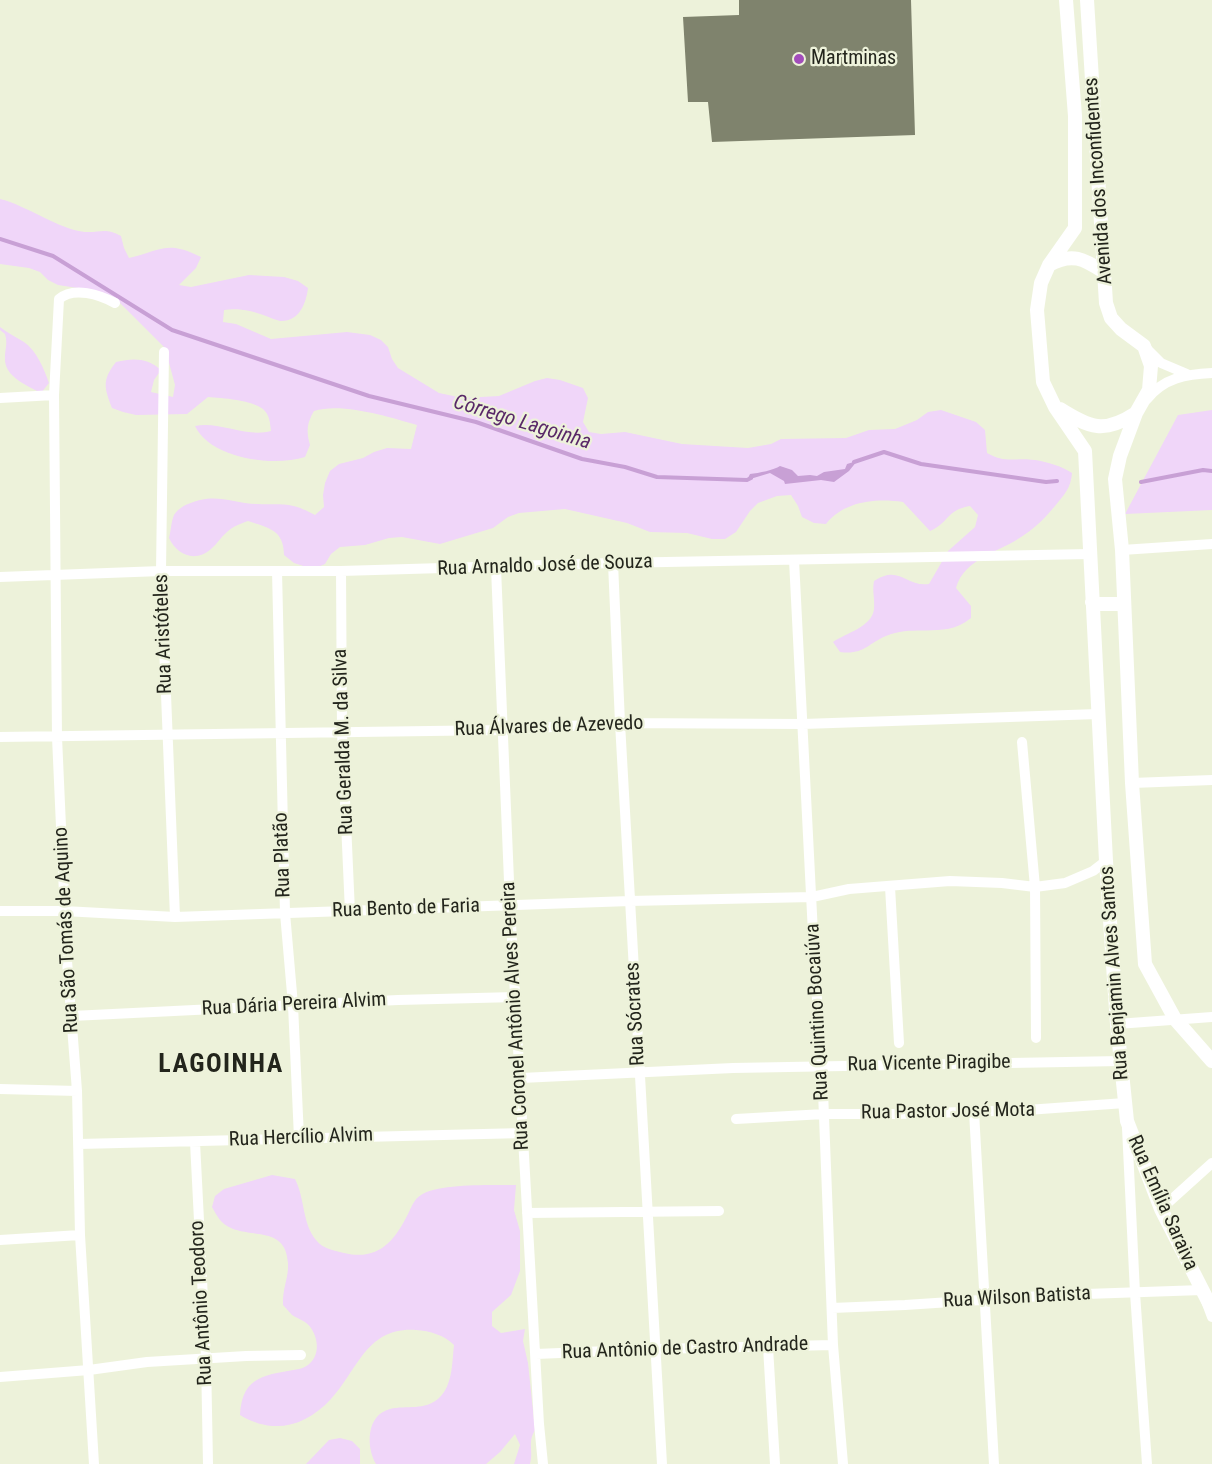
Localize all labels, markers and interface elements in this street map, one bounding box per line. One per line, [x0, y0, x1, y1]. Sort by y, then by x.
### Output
place label: Martminas [811, 47, 896, 71]
marker: Martminas [792, 52, 806, 66]
street label: Avenida dos Inconfidentes [1080, 77, 1118, 285]
water label: Córrego Lagoinha [450, 390, 594, 456]
street label: Rua Arnaldo José de Souza [437, 550, 653, 582]
street label: Rua Aristóteles [150, 574, 178, 694]
street label: Rua Geralda M. da Silva [329, 649, 359, 835]
street label: Rua Álvares de Azevedo [454, 712, 644, 742]
street label: Rua Platão [270, 812, 296, 898]
street label: Rua São Tomás de Aquino [50, 826, 84, 1034]
street label: Rua Benjamin Alves Santos [1096, 865, 1134, 1081]
street label: Rua Coronel Antônio Alves Pereira [497, 881, 535, 1151]
street label: Rua Bento de Faria [332, 894, 480, 924]
street label: Rua Quintino Bocaiúva [801, 923, 835, 1101]
street label: Rua Sócrates [621, 962, 651, 1066]
street label: Rua Dária Pereira Alvim [201, 988, 387, 1022]
district label: LAGOINHA [158, 1049, 284, 1081]
street label: Rua Vicente Piragibe [847, 1051, 1011, 1077]
street label: Rua Pastor José Mota [861, 1098, 1035, 1126]
street label: Rua Hercílio Alvim [229, 1123, 373, 1153]
street label: Rua Emília Saraiva [1121, 1132, 1203, 1274]
street label: Rua Antônio Teodoro [186, 1220, 218, 1386]
street label: Rua Wilson Batista [943, 1282, 1091, 1314]
street label: Rua Antônio de Castro Andrade [561, 1333, 809, 1365]

